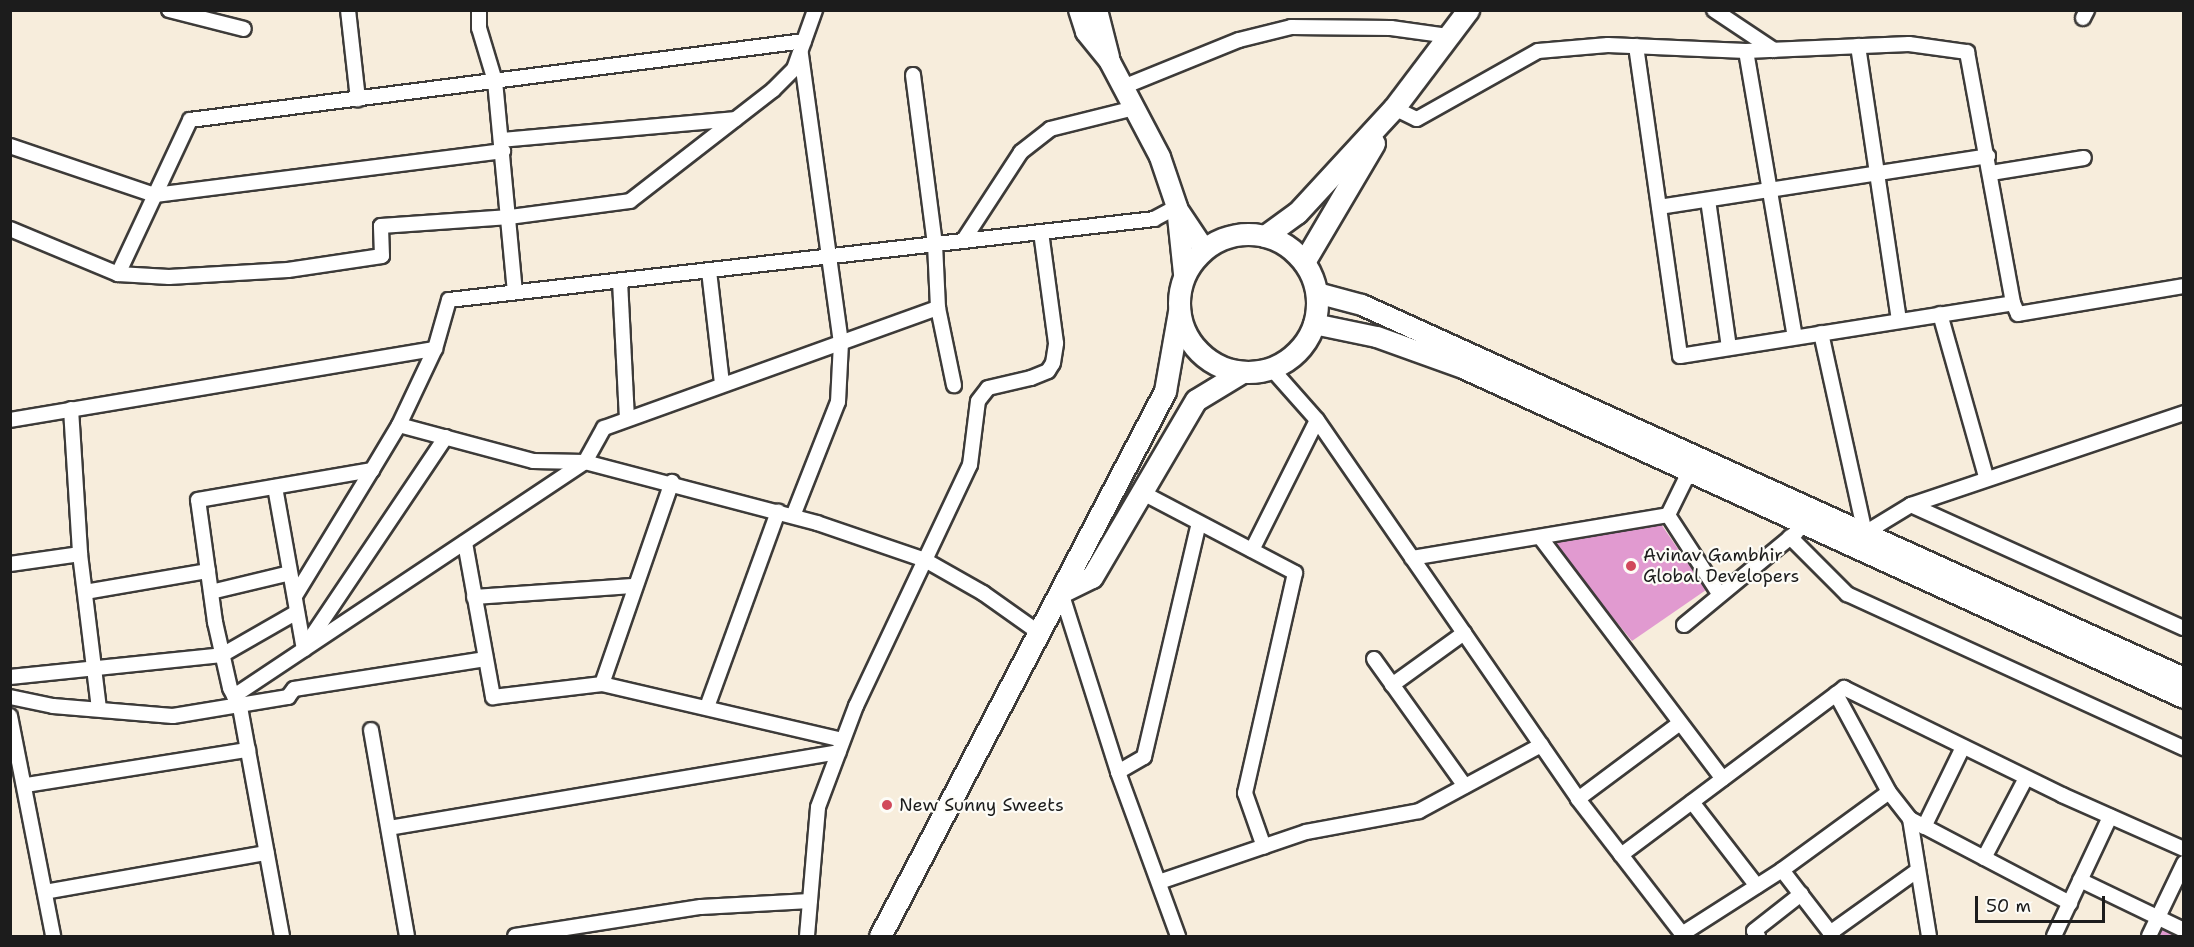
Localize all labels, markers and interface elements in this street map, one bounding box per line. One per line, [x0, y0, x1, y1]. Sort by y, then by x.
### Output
place label: Avinav Gambhir Global Developers [1643, 545, 1799, 588]
marker: Avinav Gambhir Global Developers [1624, 559, 1638, 573]
place label: New Sunny Sweets [899, 794, 1064, 816]
marker: New Sunny Sweets [880, 798, 894, 812]
scale bar [1978, 884, 2108, 922]
text: 50 m [1986, 894, 2031, 918]

